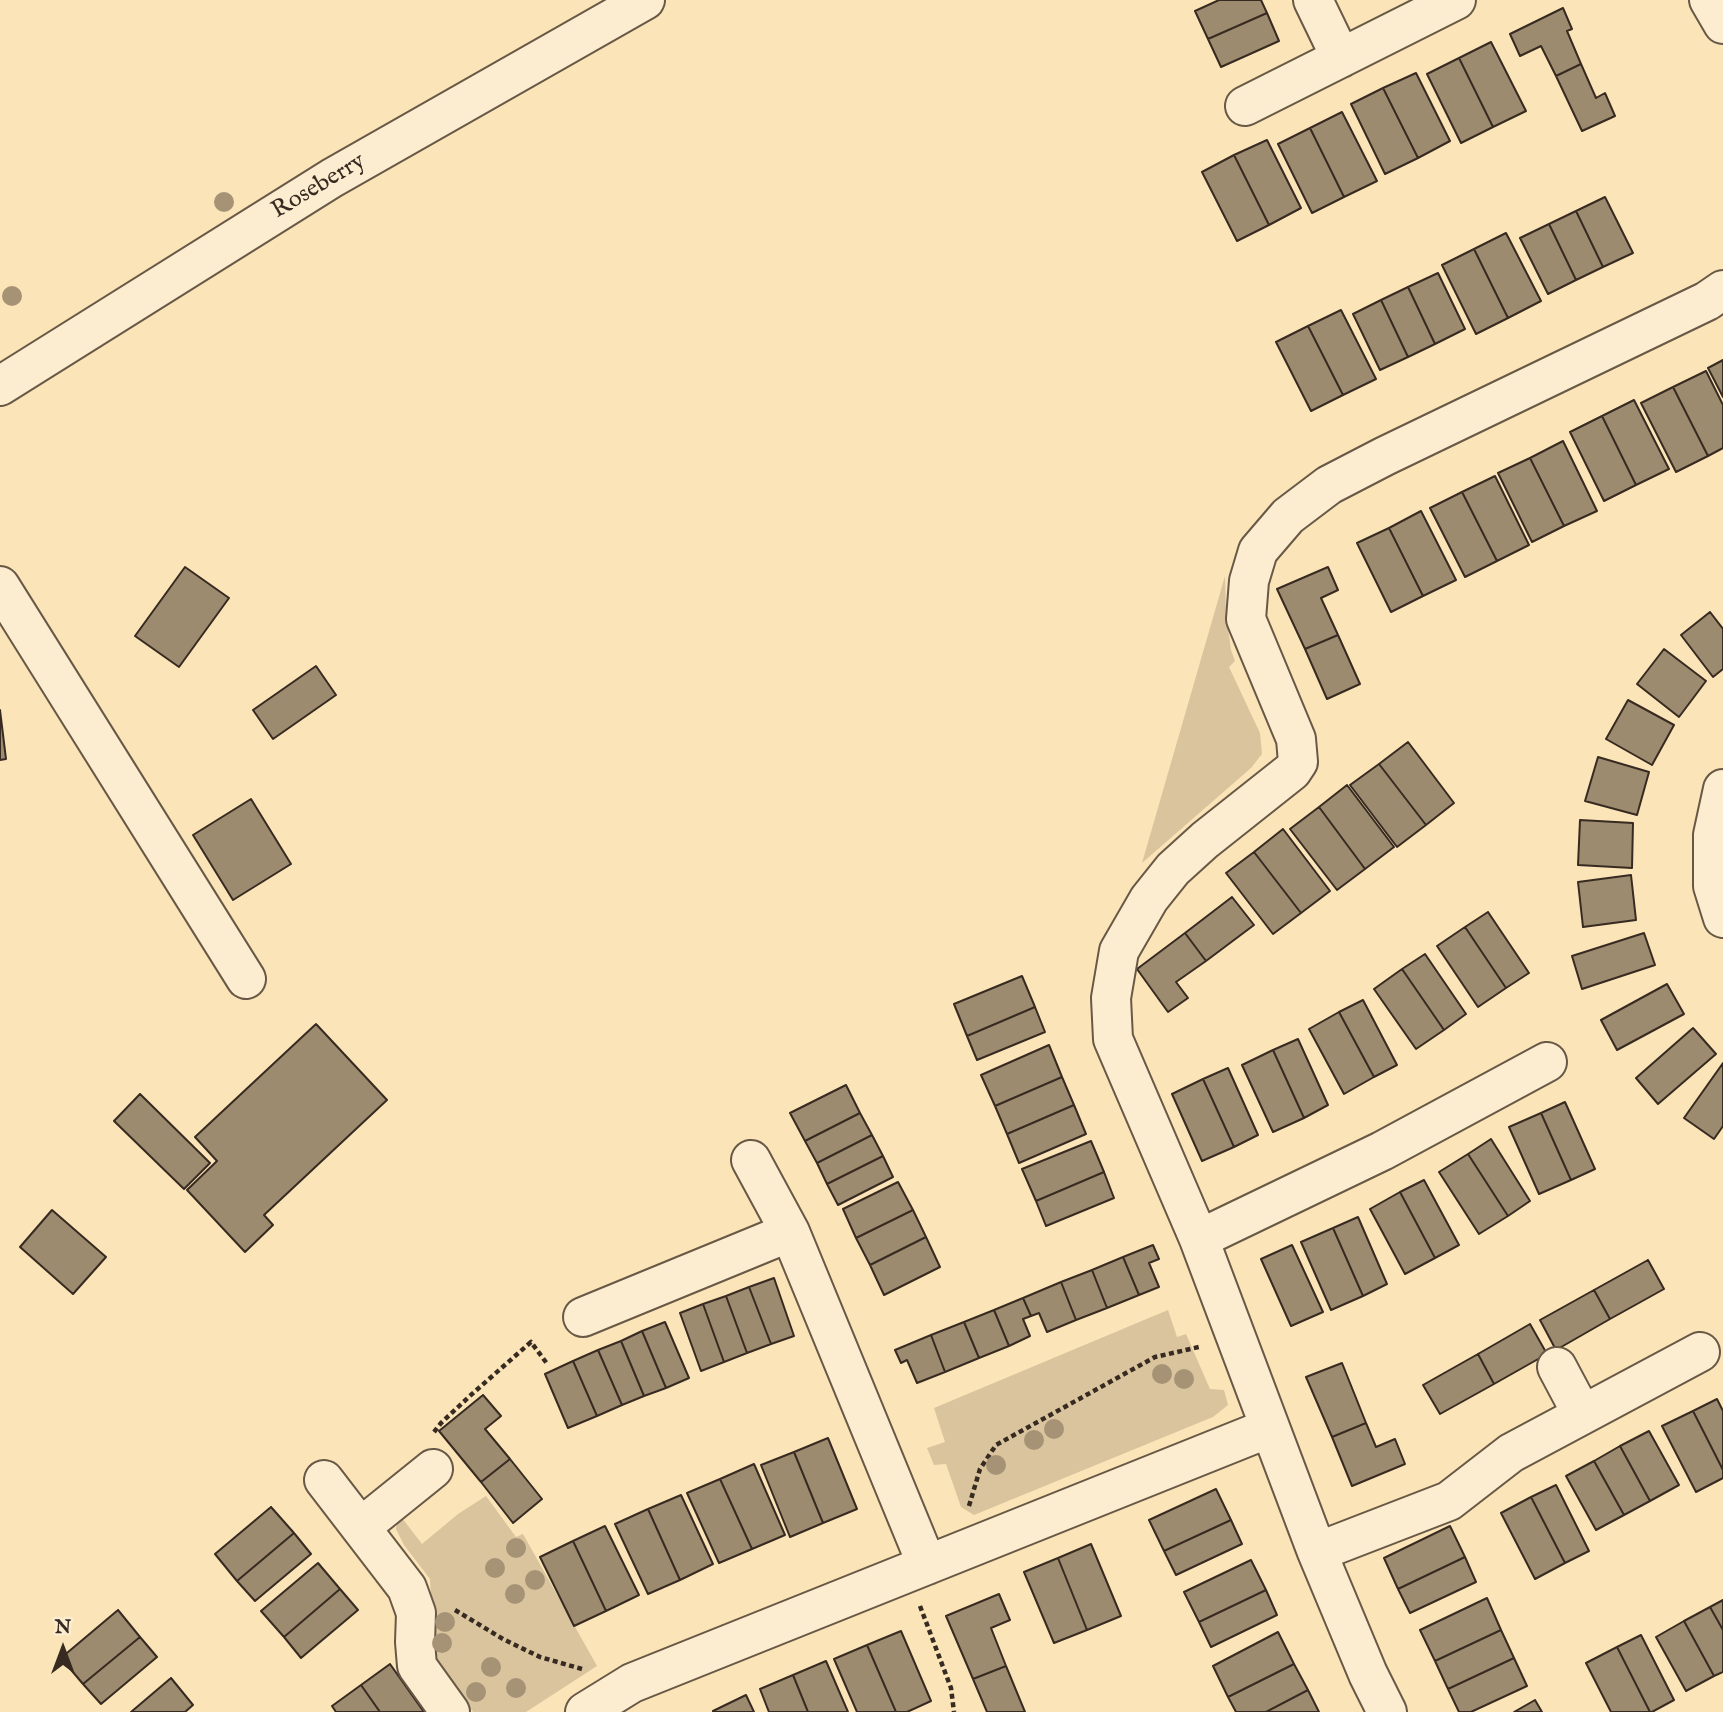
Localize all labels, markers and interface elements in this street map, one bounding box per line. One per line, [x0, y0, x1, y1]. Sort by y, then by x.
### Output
street label: Roseberry [267, 148, 371, 226]
north arrow [28, 1614, 98, 1684]
text: N [55, 1616, 71, 1640]

